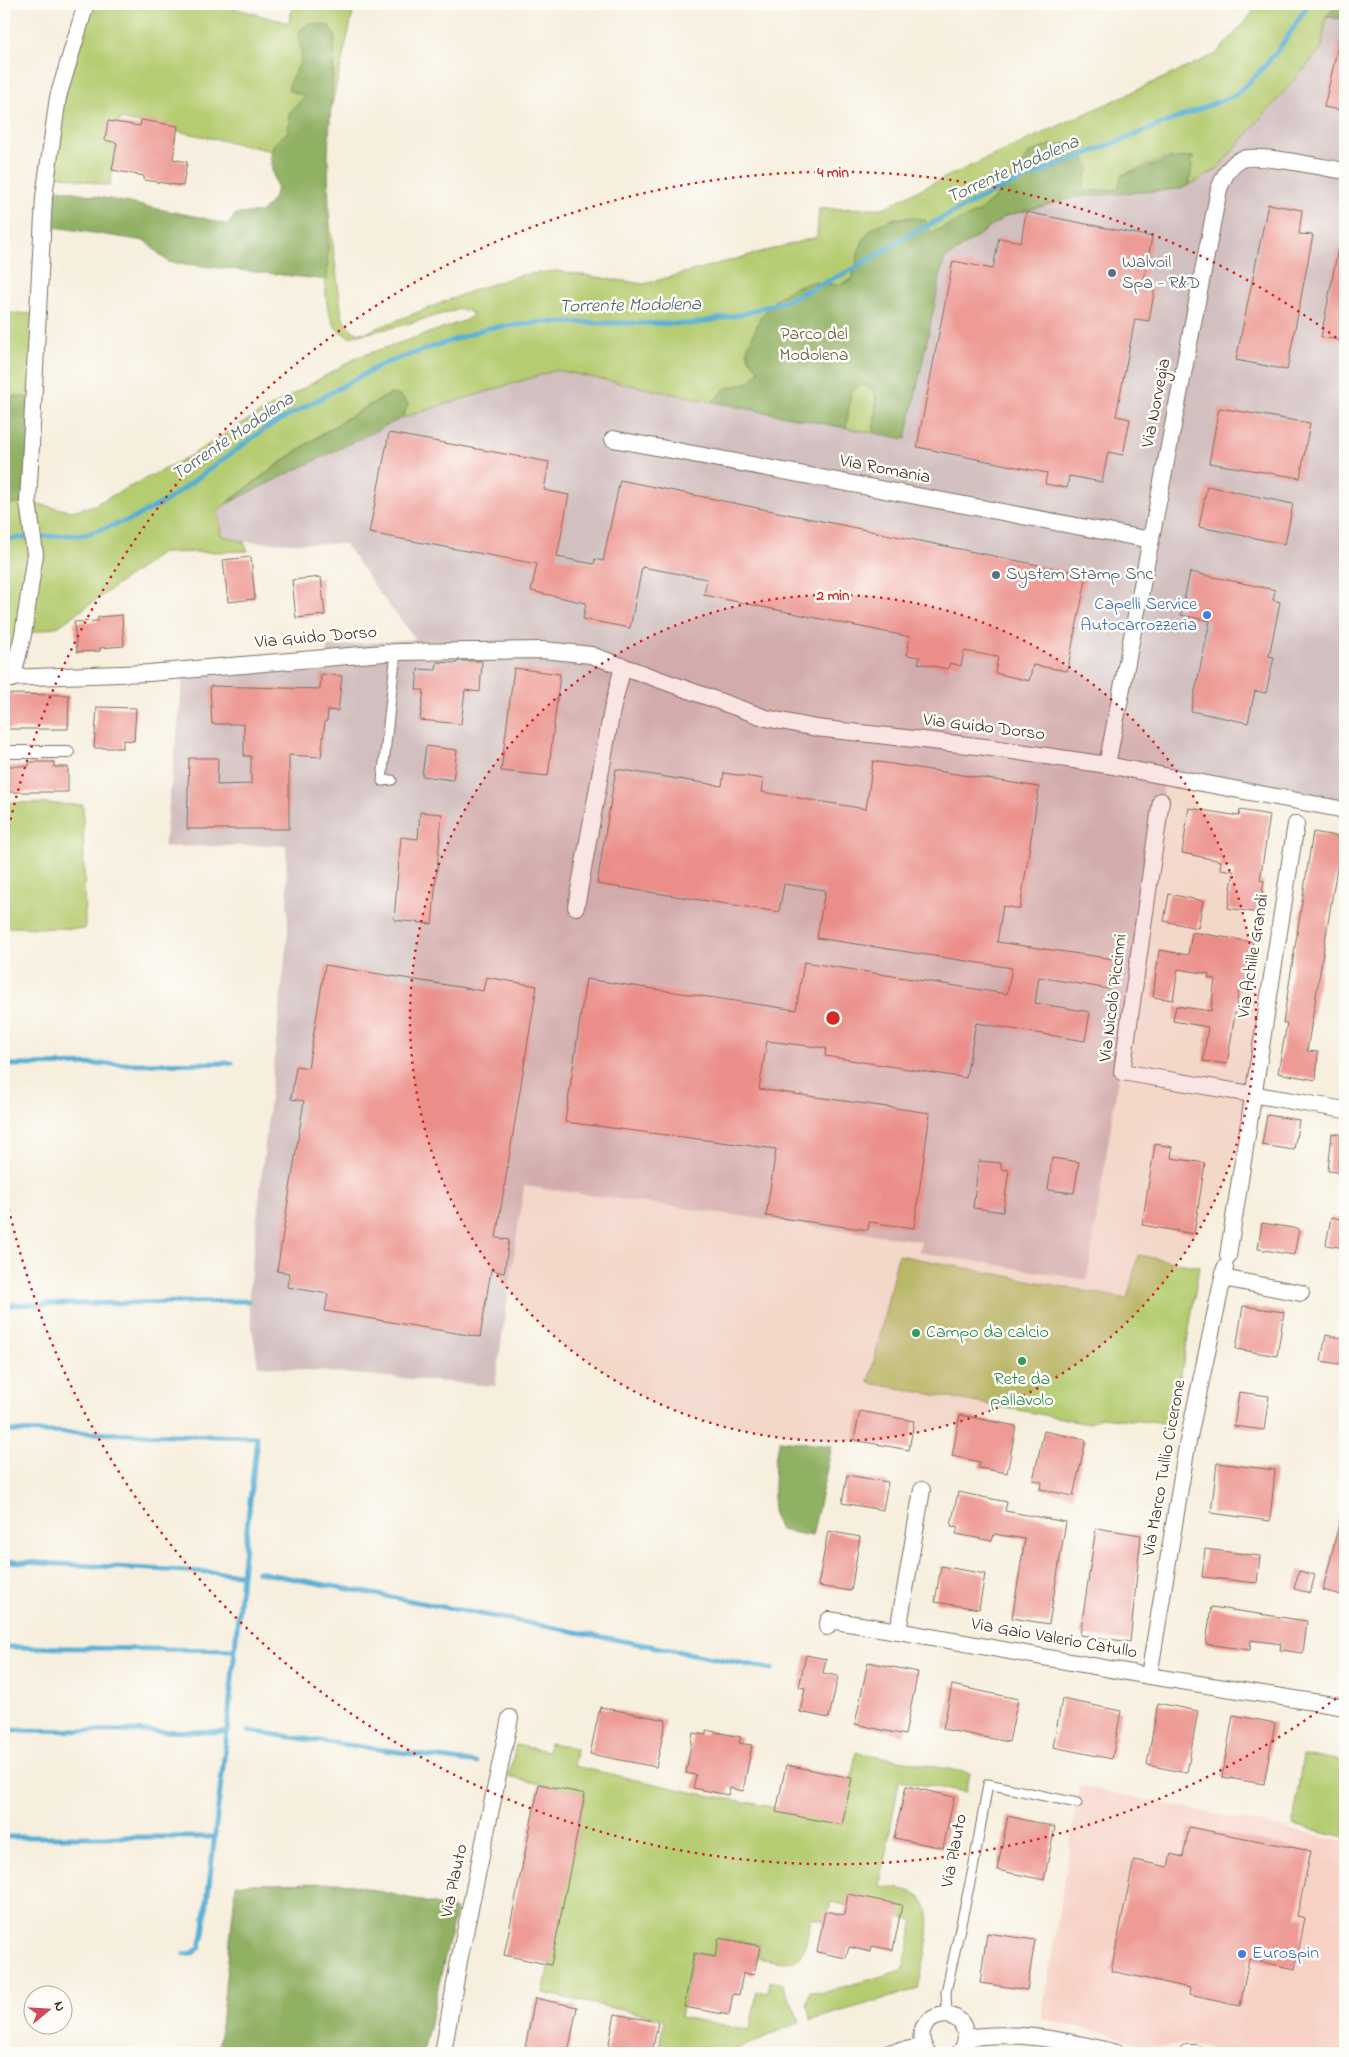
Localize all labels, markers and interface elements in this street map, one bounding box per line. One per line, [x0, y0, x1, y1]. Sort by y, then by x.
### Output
water label: Torrente Modolena [943, 128, 1084, 211]
text: 4 min [816, 162, 849, 184]
place label: Walvoil Spa - R&D [1122, 250, 1200, 297]
marker: Walvoil Spa - R&D [1106, 267, 1118, 279]
water label: Torrente Modolena [559, 291, 702, 321]
park label: Parco del Modolena [780, 322, 848, 369]
street label: Via Norvegia [1135, 356, 1179, 451]
water label: Torrente Modolena [167, 386, 300, 488]
street label: Via Romania [837, 448, 932, 492]
place label: System Stamp Snc [1006, 562, 1153, 588]
marker: System Stamp Snc [990, 569, 1002, 581]
text: 2 min [816, 585, 850, 607]
place label: Capelli Service Autocarrozzeria [1080, 592, 1198, 639]
marker: Capelli Service Autocarrozzeria [1201, 609, 1213, 621]
street label: Via Guido Dorso [253, 620, 378, 656]
street label: Via Guido Dorso [921, 708, 1046, 748]
street label: Via Achille Grandi [1231, 892, 1277, 1021]
street label: Via Nicolò Piccinni [1093, 933, 1135, 1064]
centre of rings [824, 1009, 842, 1027]
place label: Campo da calcio [926, 1320, 1049, 1346]
marker: Campo da calcio [910, 1327, 922, 1339]
marker: Rete da pallavolo [1016, 1355, 1028, 1367]
place label: Rete da pallavolo [990, 1367, 1054, 1414]
street label: Via Marco Tullio Cicerone [1137, 1377, 1193, 1559]
street label: Via Gaio Valerio Catullo [968, 1611, 1139, 1666]
street label: Via Plauto [935, 1812, 975, 1891]
street label: Via Plauto [434, 1842, 475, 1921]
place label: Eurospin [1252, 1941, 1319, 1967]
marker: Eurospin [1236, 1948, 1248, 1960]
north arrow [22, 1984, 72, 2034]
text: N [47, 1999, 70, 2014]

